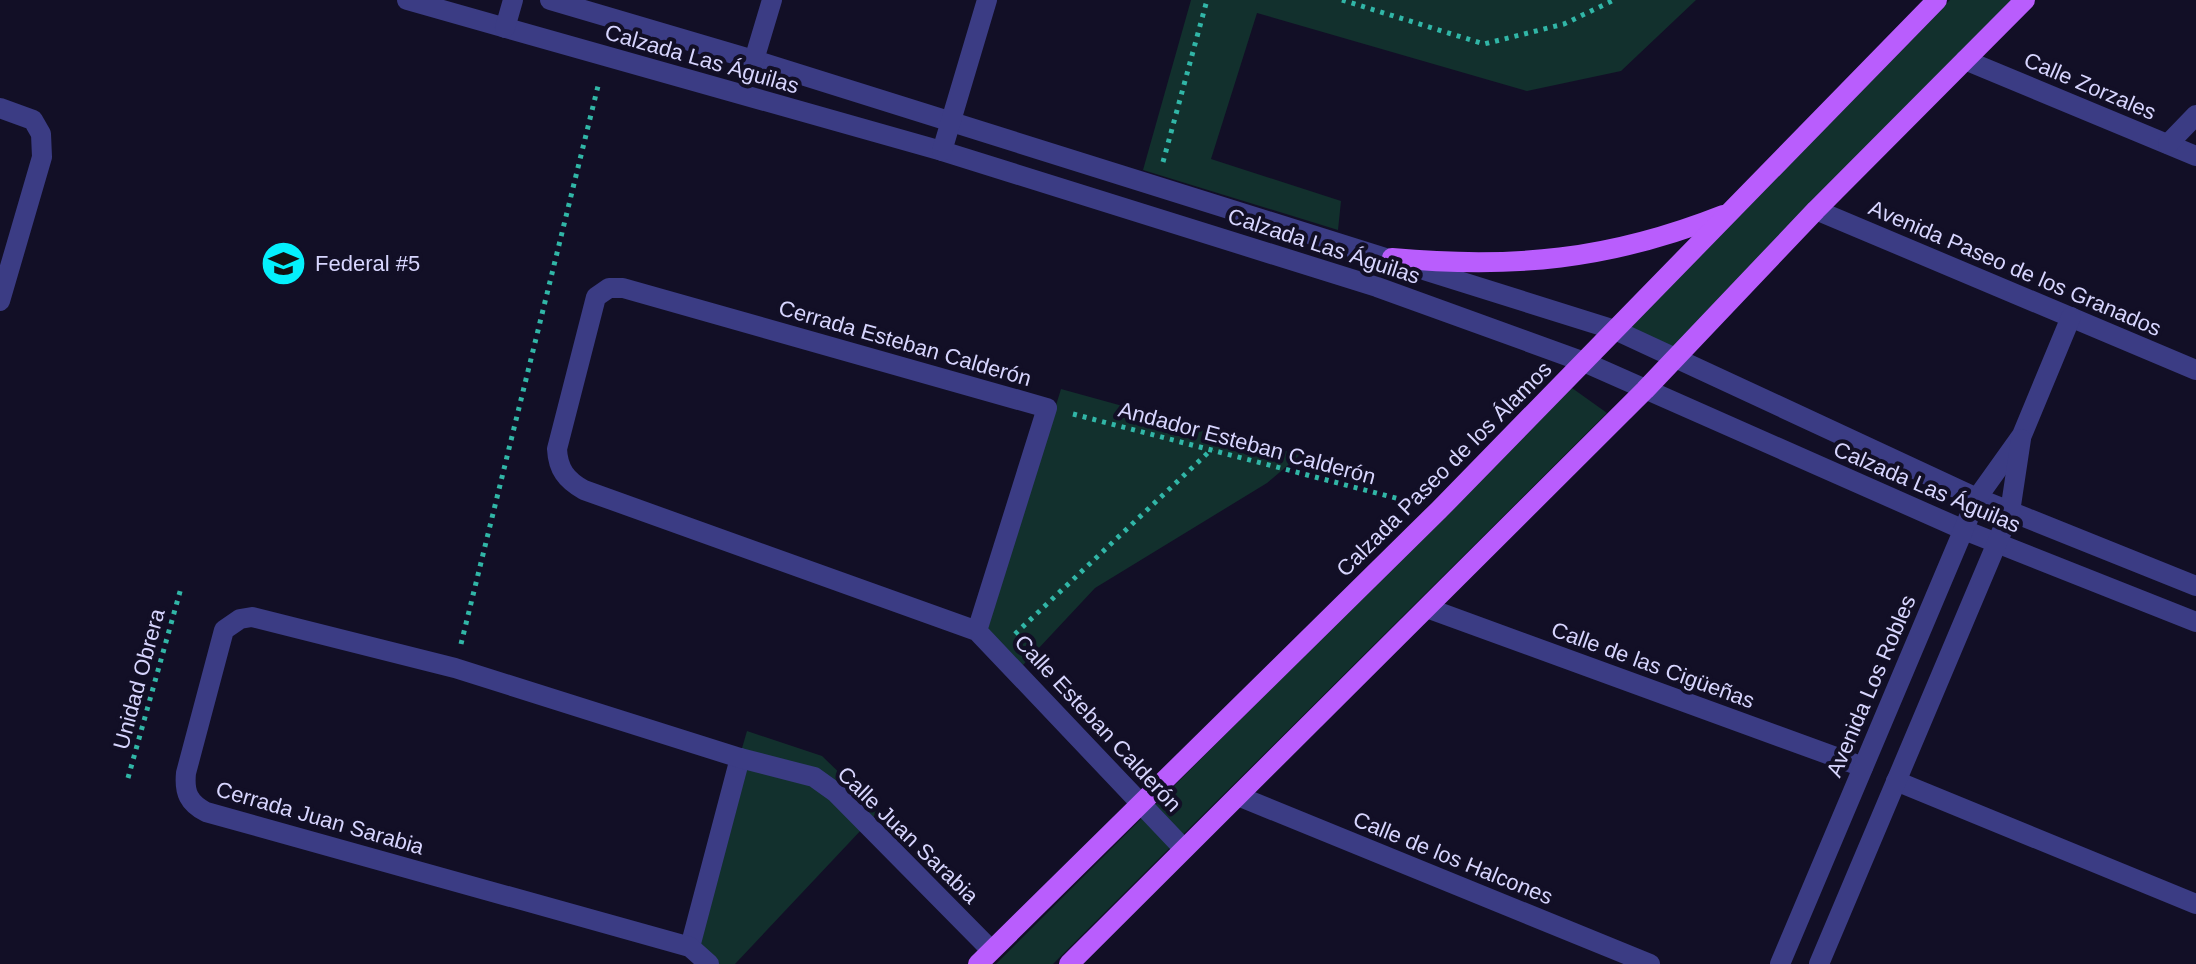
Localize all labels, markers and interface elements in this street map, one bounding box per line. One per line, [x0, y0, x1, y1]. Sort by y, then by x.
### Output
street label: Calzada Las Águilas [602, 19, 802, 99]
street label: Calle Zorzales [2020, 47, 2160, 125]
street label: Avenida Paseo de los Granados [1865, 195, 2165, 341]
street label: Calzada Las Águilas [1225, 203, 1423, 289]
school or university icon: Federal #5 [260, 239, 308, 287]
place label: Federal #5 [315, 251, 420, 276]
street label: Cerrada Esteban Calderón [776, 295, 1034, 391]
street label: Calzada Paseo de los Álamos [1331, 356, 1557, 582]
street label: Andador Esteban Calderón [1116, 397, 1378, 489]
street label: Calzada Las Águilas [1830, 436, 2024, 538]
street label: Avenida Los Robles [1821, 591, 1921, 781]
street label: Unidad Obrera [108, 605, 170, 752]
street label: Calle de las Cigüeñas [1548, 617, 1758, 713]
street label: Calle Esteban Calderón [1010, 630, 1186, 816]
street label: Calle Juan Sarabia [832, 761, 984, 909]
street label: Cerrada Juan Sarabia [213, 776, 428, 860]
street label: Calle de los Halcones [1350, 807, 1556, 909]

